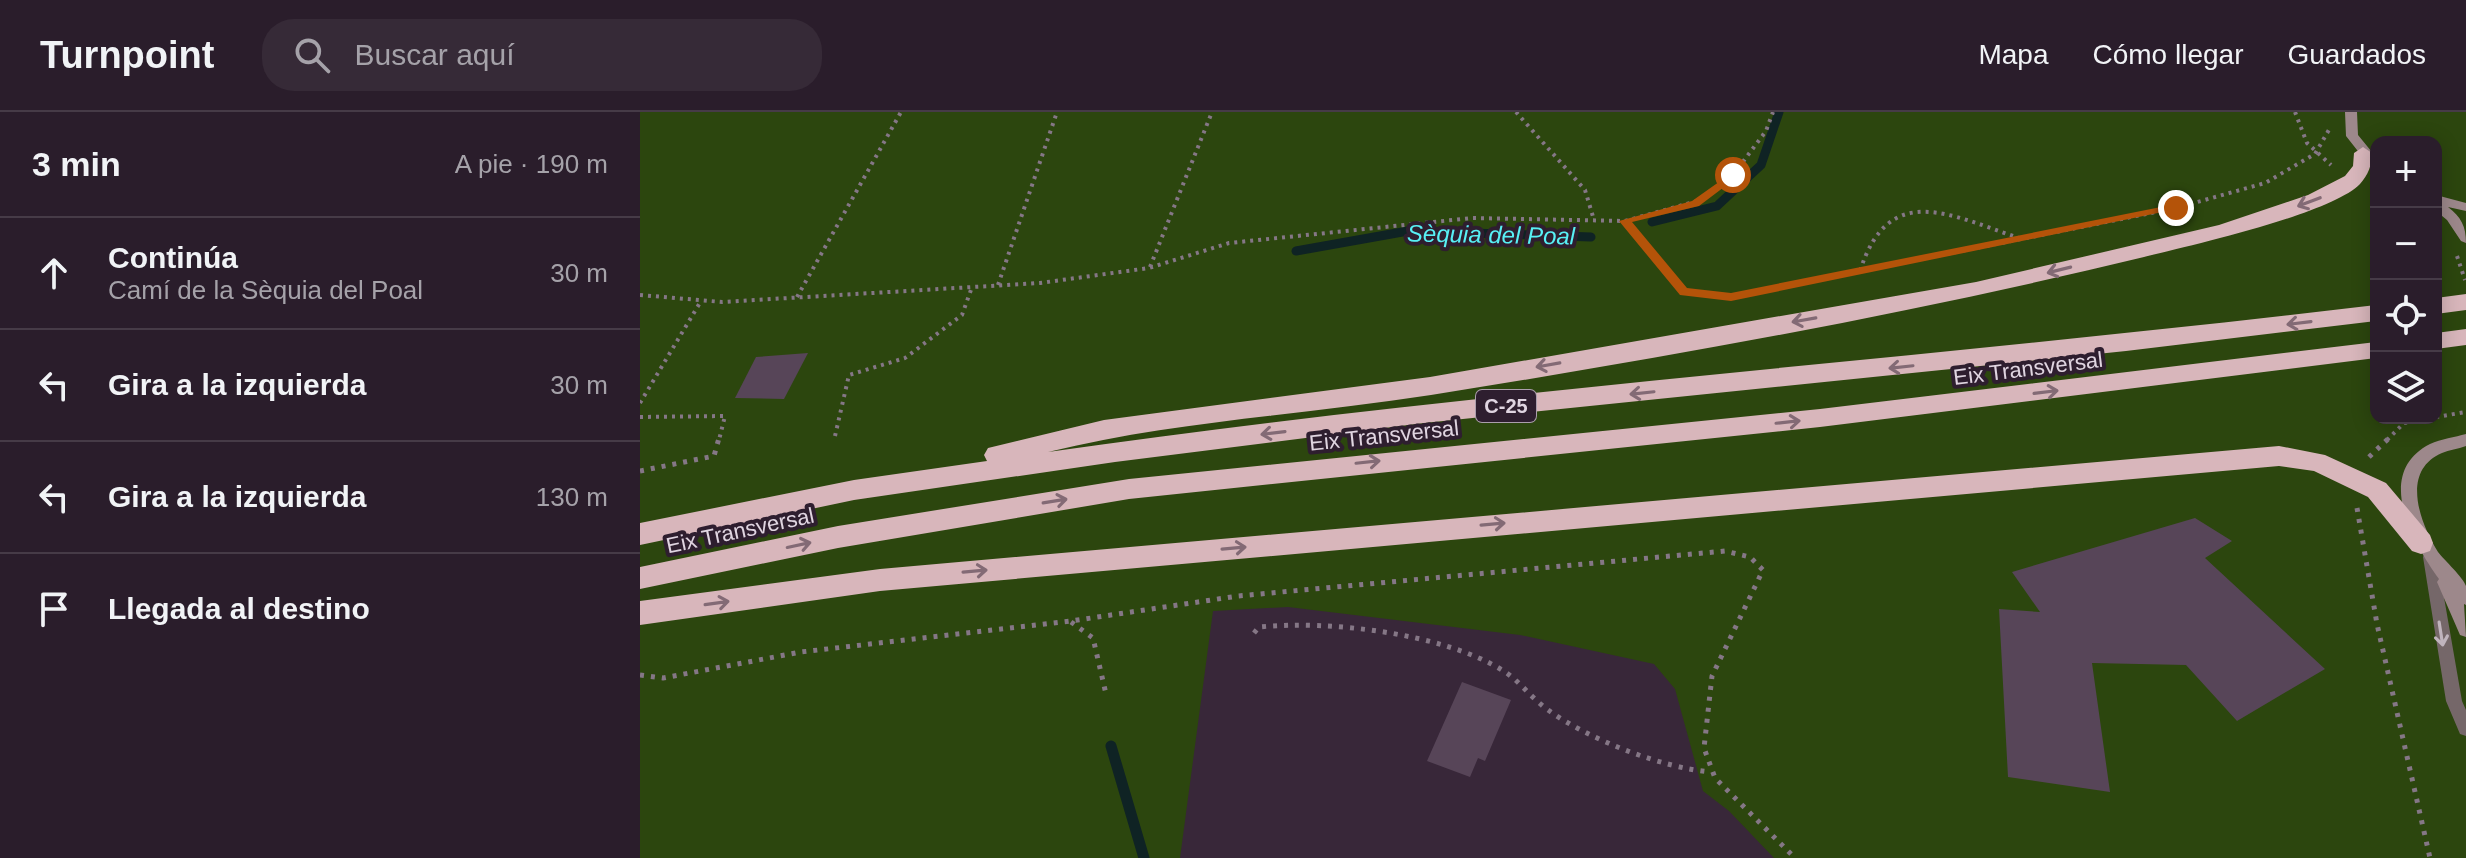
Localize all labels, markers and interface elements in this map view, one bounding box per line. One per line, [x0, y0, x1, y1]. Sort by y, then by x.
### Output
search box [262, 19, 822, 91]
icon: search [290, 33, 334, 77]
text: Turnpoint [40, 34, 214, 76]
text: Buscar aquí [354, 38, 515, 71]
text: Mapa [1978, 39, 2049, 70]
text: Cómo llegar [2093, 39, 2243, 70]
text: Guardados [2287, 39, 2426, 70]
map controls [2370, 136, 2442, 424]
button: + [2370, 136, 2442, 208]
text: 3 min [32, 145, 121, 183]
text: A pie · 190 m [455, 149, 608, 179]
route start [1715, 157, 1751, 193]
route end [2158, 190, 2194, 226]
one-way arrow [2298, 196, 2322, 210]
button: − [2370, 208, 2442, 280]
water label: Sèquia del Poal [1407, 220, 1576, 249]
text: Continúa [108, 241, 238, 274]
icon: ahead [32, 251, 76, 295]
text: 30 m [550, 258, 608, 288]
one-way arrow [2047, 263, 2072, 278]
text: Camí de la Sèquia del Poal [108, 275, 423, 305]
button: locate [2370, 280, 2442, 352]
one-way arrow [1792, 314, 1817, 329]
one-way arrow [2286, 315, 2312, 330]
street label: Eix Transversal [1952, 347, 2104, 390]
button: layers [2370, 352, 2442, 424]
one-way arrow [1536, 359, 1561, 374]
one-way arrow [1888, 359, 1915, 374]
icon: left [32, 363, 76, 407]
text: Gira a la izquierda [108, 368, 366, 401]
text: 30 m [550, 370, 608, 400]
one-way arrow [1629, 385, 1656, 400]
one-way arrow [2032, 385, 2059, 400]
road number: C-25 [1476, 390, 1536, 422]
one-way arrow [1774, 414, 1801, 429]
street label: Eix Transversal [1308, 415, 1460, 456]
one-way arrow [1260, 425, 1286, 440]
one-way arrow [1355, 455, 1381, 470]
icon: left [32, 475, 76, 519]
text: Gira a la izquierda [108, 480, 366, 513]
text: 130 m [536, 482, 608, 512]
one-way arrow [1042, 493, 1067, 508]
street label: Eix Transversal [664, 503, 816, 558]
one-way arrow [1479, 517, 1506, 532]
one-way arrow [785, 537, 811, 552]
one-way arrow [1220, 540, 1247, 555]
one-way arrow [961, 564, 988, 579]
icon: arrive [32, 587, 76, 631]
text: Llegada al destino [108, 592, 370, 625]
one-way arrow [704, 595, 729, 610]
one-way arrow [2434, 621, 2449, 646]

